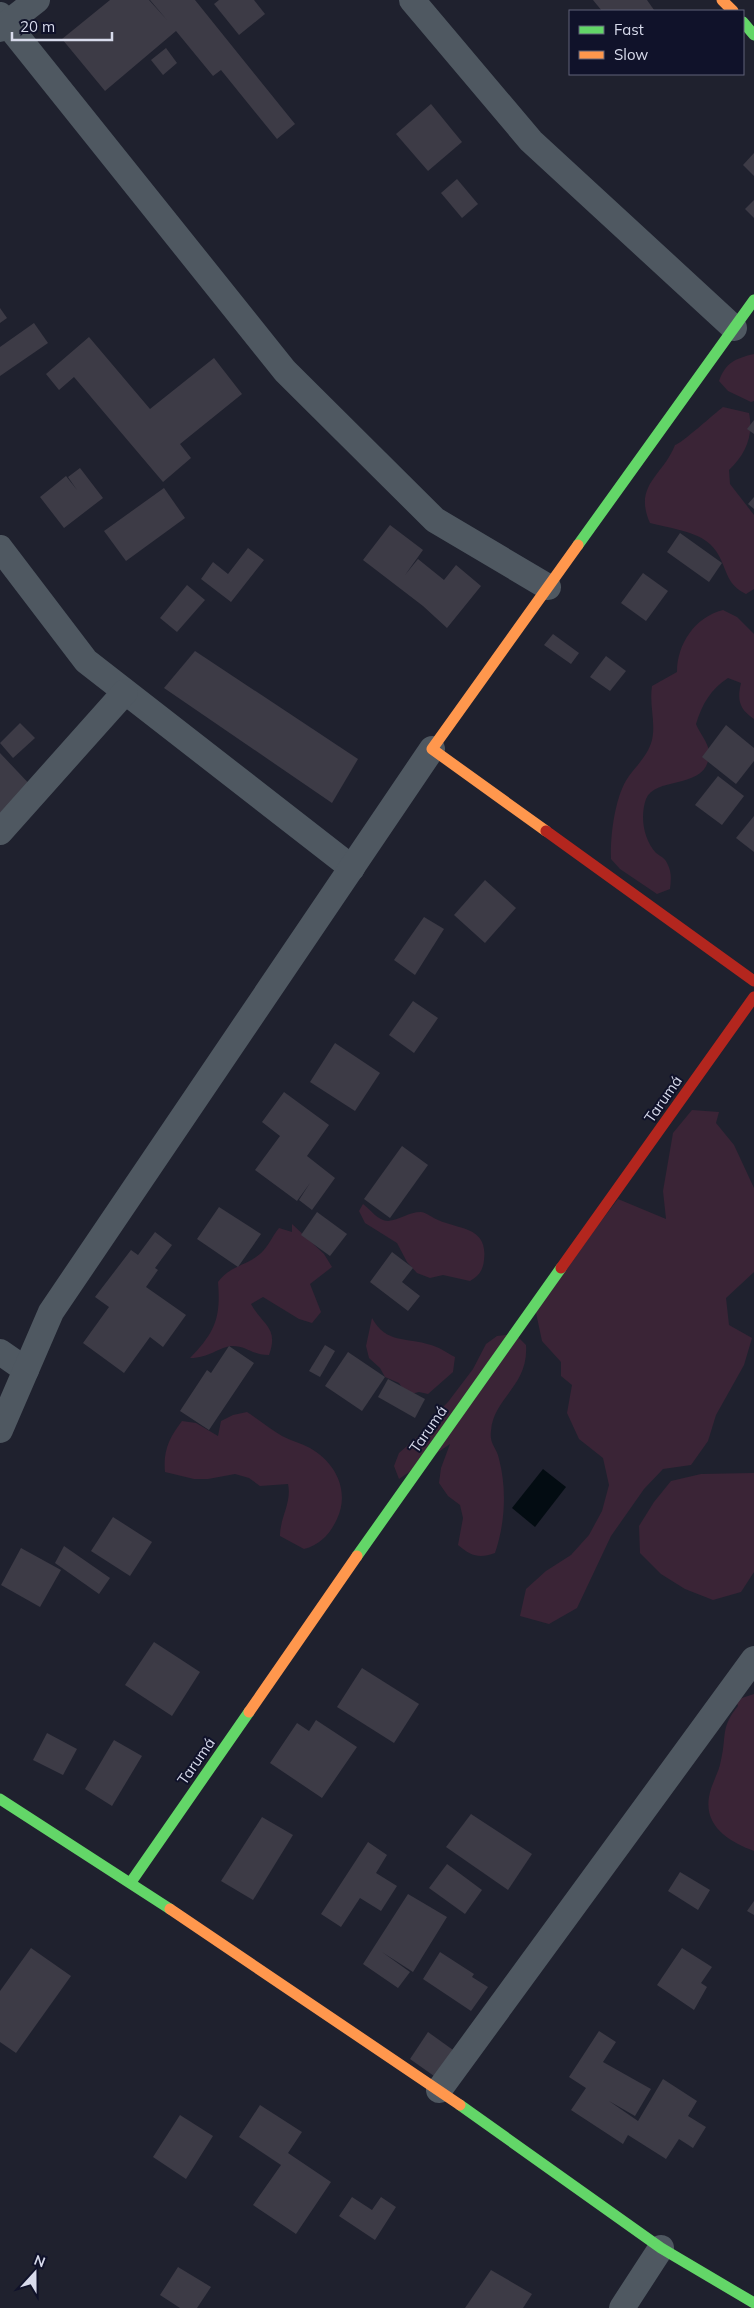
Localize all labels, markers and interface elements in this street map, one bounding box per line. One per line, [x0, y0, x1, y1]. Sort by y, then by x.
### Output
scale bar [12, 10, 112, 42]
legend [569, 10, 744, 75]
text: 20 m [20, 17, 55, 36]
text: Fast [614, 20, 644, 39]
text: Slow [614, 45, 648, 64]
street label: Tarumá [640, 1072, 686, 1126]
street label: Tarumá [405, 1402, 451, 1456]
street label: Tarumá [173, 1734, 219, 1788]
north arrow [10, 2248, 60, 2298]
text: N [31, 2251, 48, 2271]

